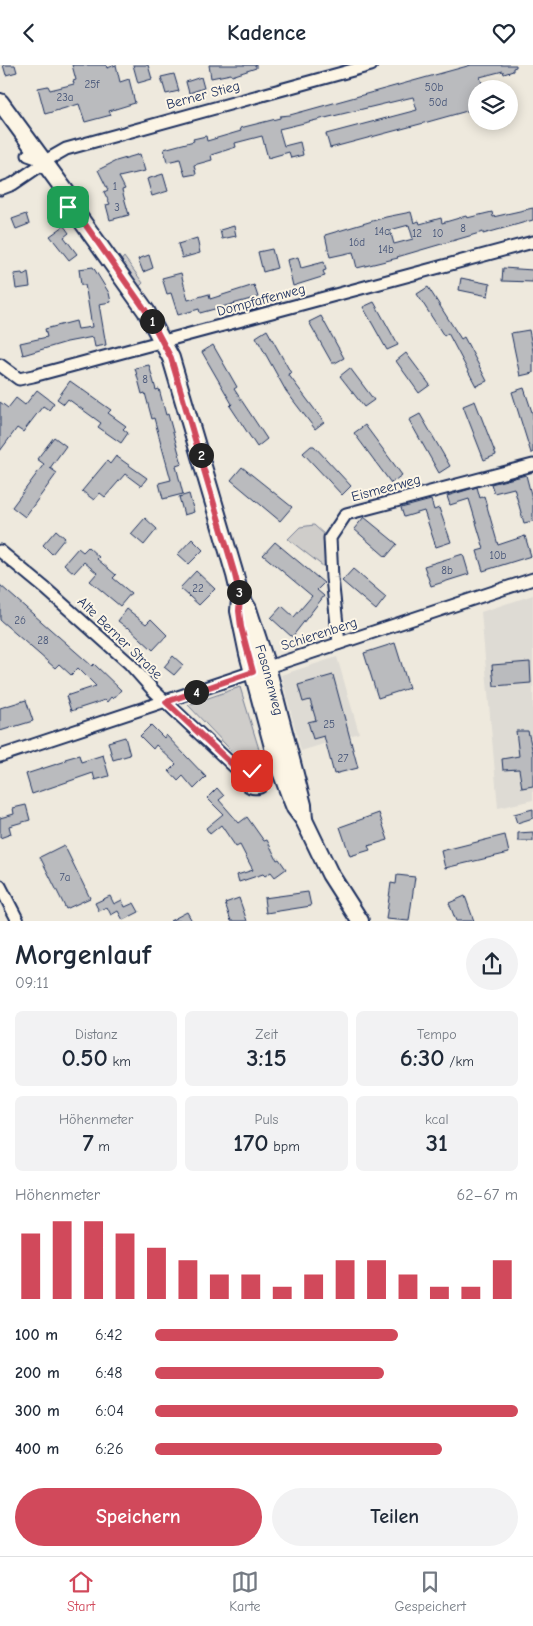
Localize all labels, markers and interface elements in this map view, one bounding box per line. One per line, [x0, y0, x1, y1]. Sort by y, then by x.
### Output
icon: back [15, 19, 43, 47]
icon: heart [490, 19, 518, 47]
text: Kadence [227, 20, 306, 46]
street label: Berner Stieg [164, 77, 242, 113]
house number: 25f [85, 78, 100, 91]
map controls [468, 80, 518, 130]
button: layers [468, 80, 518, 130]
house number: 50b [425, 81, 443, 94]
house number: 23a [57, 91, 74, 104]
house number: 50d [429, 96, 447, 109]
house number: 1 [113, 180, 117, 193]
pin [47, 186, 89, 228]
icon: arrive [54, 193, 82, 221]
house number: 3 [114, 201, 120, 214]
house number: 8 [460, 222, 466, 235]
house number: 14c [375, 225, 390, 238]
house number: 12 [412, 227, 422, 240]
house number: 10 [432, 227, 444, 240]
house number: 16d [349, 236, 365, 249]
house number: 14b [378, 243, 394, 256]
street label: Dompfaffenweg [215, 280, 307, 320]
pin: 1 [140, 309, 164, 333]
text: 1 [150, 313, 155, 330]
house number: 8 [142, 373, 148, 386]
pin: 2 [188, 443, 214, 467]
text: 2 [198, 447, 205, 464]
street label: Eismeerweg [349, 471, 423, 505]
house number: 10b [490, 549, 507, 562]
house number: 8b [441, 564, 453, 577]
pin: 3 [226, 579, 252, 605]
house number: 22 [192, 582, 204, 595]
text: 3 [236, 584, 243, 601]
street label: Alte Berner Straße [74, 593, 166, 683]
house number: 26 [14, 614, 26, 627]
street label: Schierenberg [279, 614, 359, 654]
house number: 28 [37, 634, 49, 647]
street label: Fasanenweg [252, 642, 288, 717]
pin: 4 [184, 679, 208, 705]
text: 4 [193, 684, 200, 701]
house number: 25 [323, 718, 335, 731]
pin [231, 750, 273, 792]
house number: 27 [338, 752, 348, 765]
icon: check [238, 757, 266, 785]
house number: 7a [60, 871, 70, 884]
button: share [466, 938, 518, 990]
text: Morgenlauf [15, 939, 151, 971]
text: 09:11 [15, 974, 49, 992]
text: Distanz [75, 1026, 117, 1043]
text: Zeit [255, 1026, 278, 1043]
text: Tempo [417, 1026, 457, 1043]
text: 0.50 [61, 1043, 108, 1072]
text: 3:15 [246, 1043, 287, 1072]
text: 6:30 [400, 1043, 445, 1072]
text: km [108, 1053, 131, 1070]
text: /km [445, 1053, 474, 1070]
text: Höhenmeter [59, 1111, 133, 1128]
text: Puls [255, 1111, 278, 1128]
text: kcal [425, 1111, 449, 1128]
text: 7 [82, 1128, 94, 1157]
text: 170 [233, 1128, 269, 1157]
text: 31 [426, 1128, 448, 1157]
text: m [94, 1138, 110, 1155]
text: bpm [269, 1138, 300, 1155]
text: Höhenmeter [15, 1186, 100, 1204]
text: 62–67 m [457, 1186, 518, 1204]
text: 100 m [15, 1326, 58, 1344]
text: 6:42 [95, 1326, 123, 1344]
text: 200 m [15, 1364, 60, 1382]
text: 6:48 [95, 1364, 123, 1382]
text: 300 m [15, 1402, 60, 1420]
text: 6:04 [95, 1402, 124, 1420]
text: 400 m [15, 1440, 59, 1458]
text: 6:26 [95, 1440, 124, 1458]
button: Speichern [15, 1488, 262, 1546]
button: Teilen [272, 1488, 518, 1546]
tab: Start [67, 1568, 95, 1615]
tab: Karte [229, 1568, 261, 1615]
tab: Gespeichert [395, 1568, 466, 1615]

